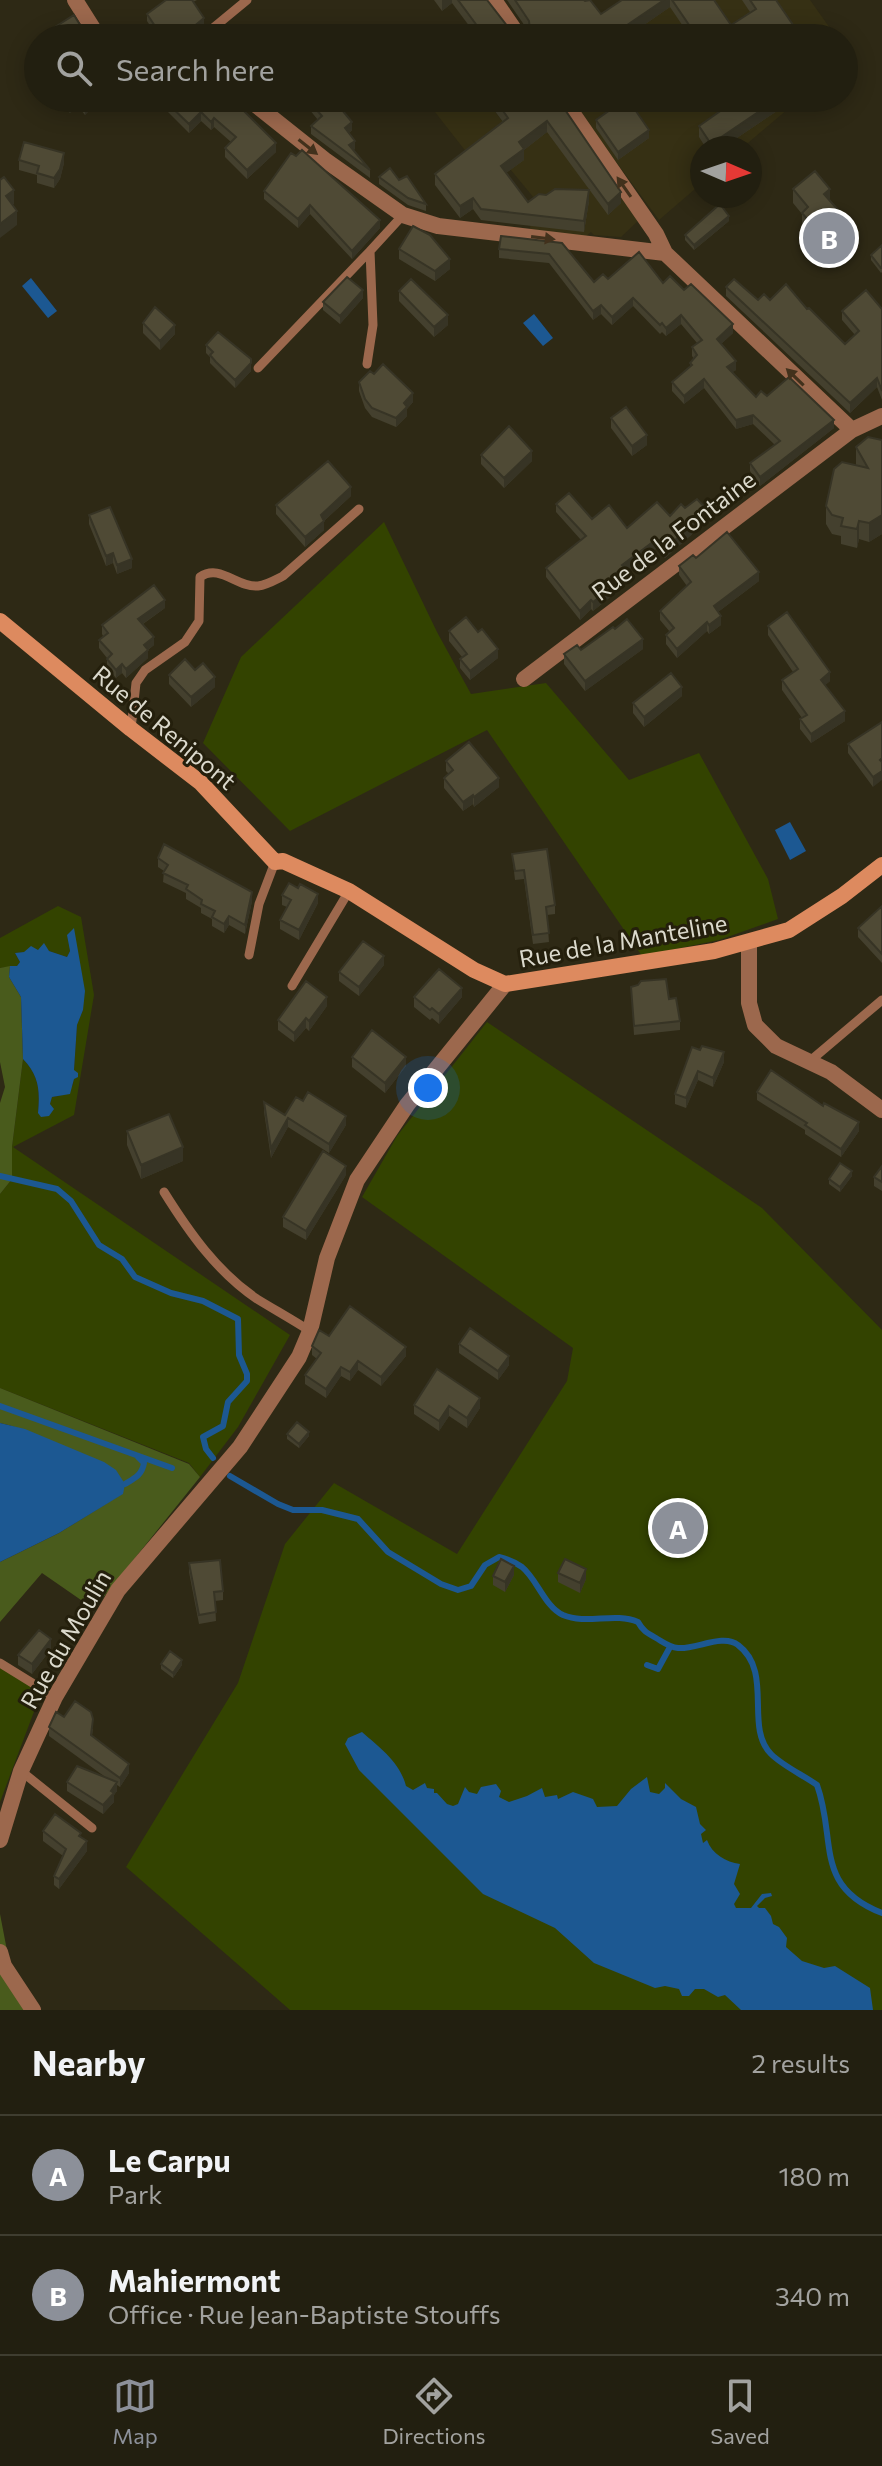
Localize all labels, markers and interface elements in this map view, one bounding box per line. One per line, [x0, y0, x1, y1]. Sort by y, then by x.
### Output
search box [24, 24, 858, 112]
icon: search [52, 46, 96, 90]
text: Search here [116, 50, 275, 87]
north arrow [690, 136, 762, 208]
one-way arrow [298, 138, 318, 154]
one-way arrow [617, 177, 632, 198]
pin: B [803, 208, 855, 268]
one-way arrow [531, 232, 556, 245]
one-way arrow [786, 368, 805, 386]
street label: Rue de la Fontaine [585, 464, 761, 606]
street label: Rue de Renipont [88, 659, 243, 795]
street label: Rue de la Manteline [517, 907, 729, 973]
your location [408, 1068, 448, 1108]
pin: A [652, 1498, 704, 1558]
street label: Rue du Moulin [14, 1565, 116, 1713]
text: Nearby [32, 2041, 146, 2083]
text: 2 results [752, 2047, 850, 2078]
text: Le Carpu [108, 2141, 231, 2178]
text: A [49, 2160, 67, 2191]
text: 180 m [778, 2160, 850, 2191]
text: Park [108, 2178, 162, 2209]
text: Mahiermont [108, 2261, 280, 2298]
text: B [49, 2280, 67, 2311]
text: 340 m [775, 2280, 850, 2311]
text: Office · Rue Jean-Baptiste Stouffs [108, 2298, 501, 2329]
tab: Map [112, 2374, 158, 2449]
tab: Directions [382, 2374, 486, 2449]
tab: Saved [710, 2374, 770, 2449]

